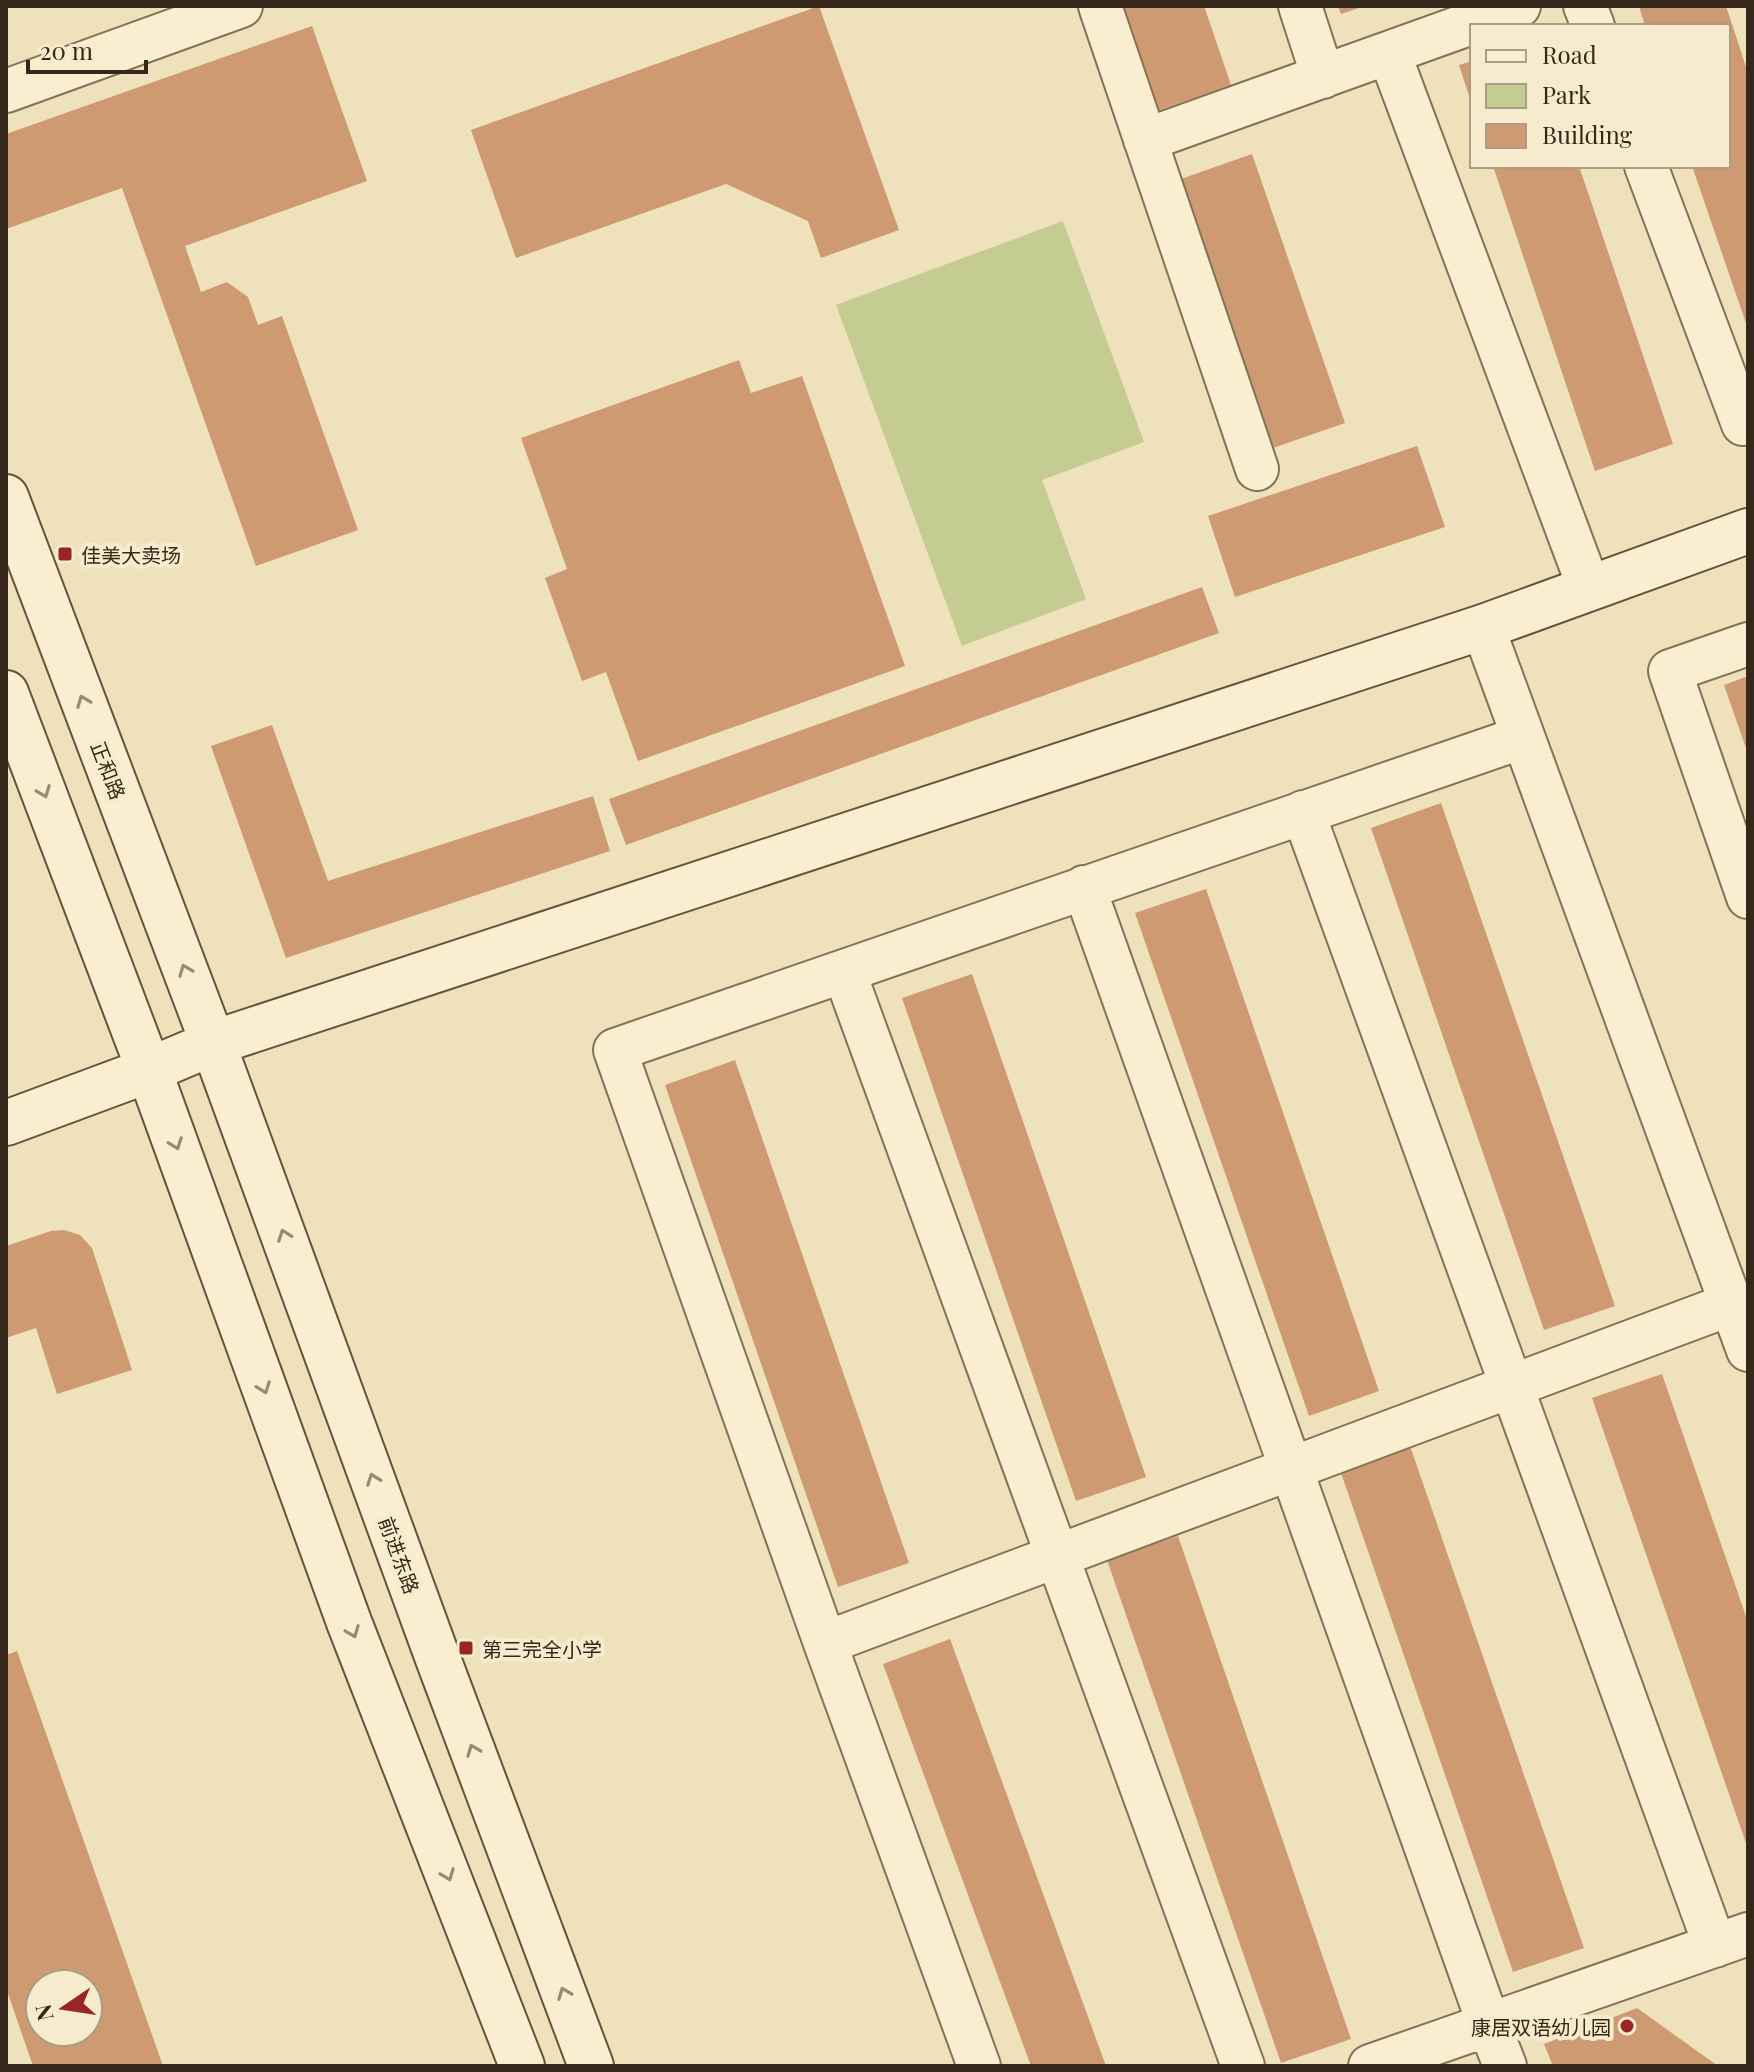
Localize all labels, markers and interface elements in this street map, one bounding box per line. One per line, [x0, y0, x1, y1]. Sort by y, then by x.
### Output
scale bar [28, 24, 146, 74]
legend [1470, 24, 1730, 168]
text: 20 m [40, 34, 93, 66]
text: Road [1542, 38, 1597, 70]
text: Park [1542, 78, 1592, 110]
text: Building [1542, 118, 1633, 150]
place label: 佳美大卖场 [81, 541, 181, 568]
marker: 佳美大卖场 [56, 545, 74, 563]
one-way arrow [76, 695, 93, 709]
street label: 正和路 [86, 737, 132, 803]
one-way arrow [34, 784, 51, 798]
one-way arrow [178, 964, 195, 978]
one-way arrow [166, 1136, 183, 1150]
one-way arrow [277, 1229, 293, 1243]
one-way arrow [255, 1380, 271, 1394]
one-way arrow [366, 1473, 383, 1487]
street label: 前进东路 [374, 1513, 426, 1597]
one-way arrow [343, 1624, 360, 1638]
place label: 第三完全小学 [482, 1635, 602, 1662]
marker: 第三完全小学 [457, 1639, 475, 1657]
one-way arrow [466, 1744, 482, 1758]
one-way arrow [438, 1867, 455, 1881]
north arrow [24, 1968, 104, 2048]
one-way arrow [557, 1987, 574, 2001]
text: N [27, 2002, 60, 2024]
place label: 康居双语幼儿园 [1471, 2013, 1611, 2040]
marker: 康居双语幼儿园 [1618, 2017, 1636, 2035]

